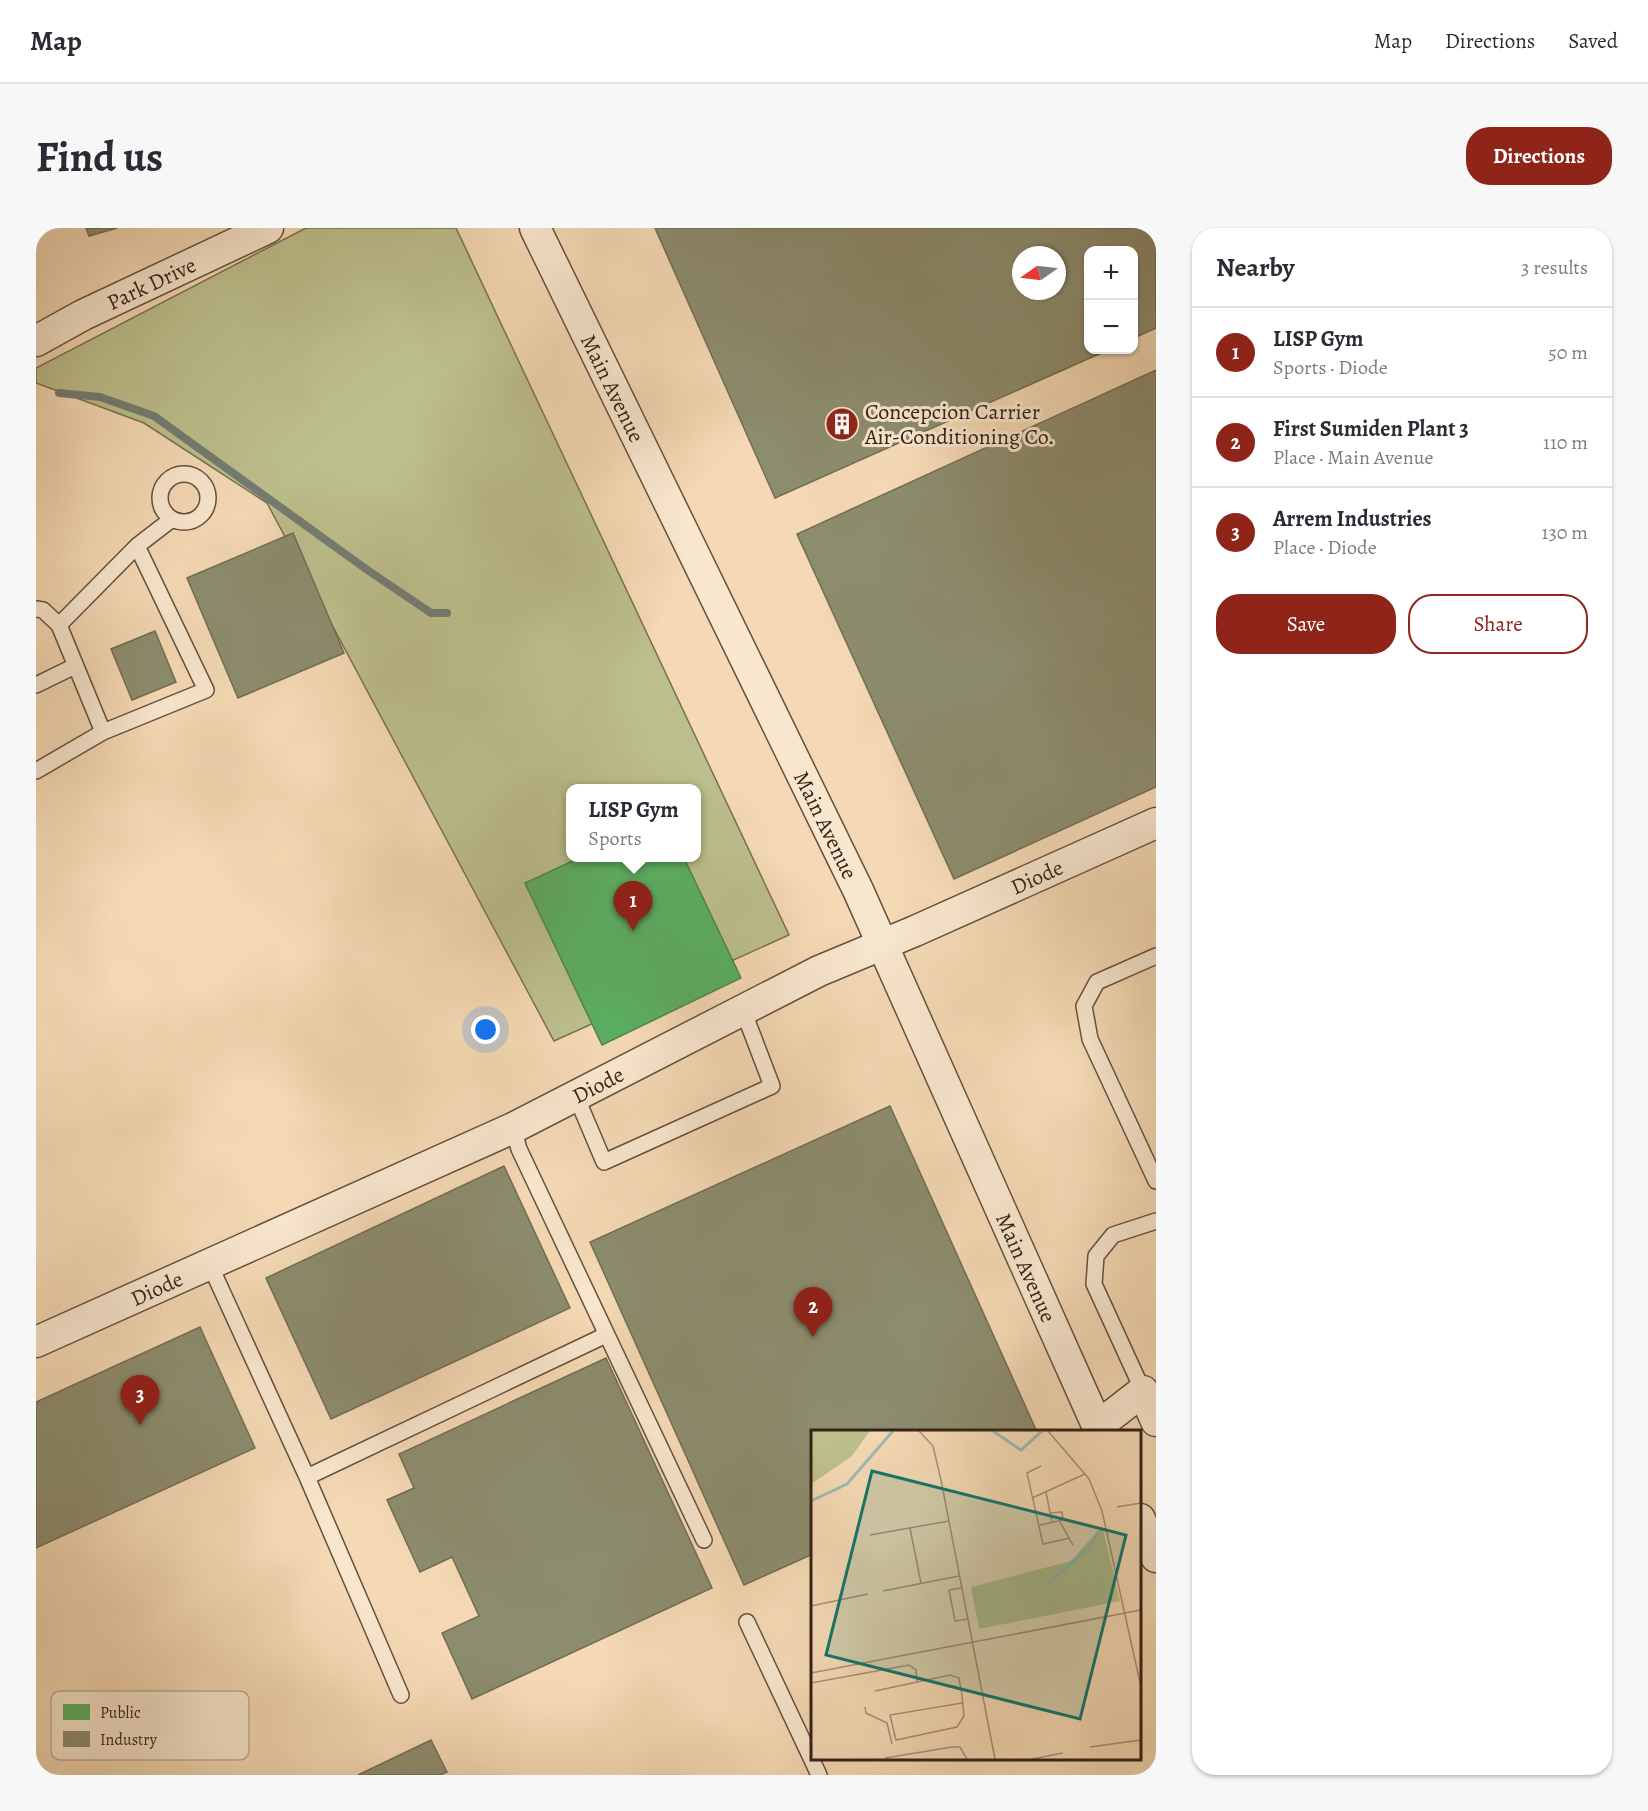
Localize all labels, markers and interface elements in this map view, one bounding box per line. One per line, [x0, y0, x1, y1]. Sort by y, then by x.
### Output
text: Map [30, 22, 82, 60]
text: Map [1374, 27, 1412, 55]
text: Directions [1445, 27, 1535, 55]
text: Saved [1568, 27, 1618, 55]
button: Directions [1466, 127, 1612, 185]
text: Find us [36, 128, 163, 185]
north arrow [1012, 246, 1066, 300]
map controls [1084, 246, 1138, 354]
button: + [1084, 246, 1138, 300]
street label: Park Drive [102, 250, 201, 318]
text: Nearby [1216, 250, 1295, 285]
text: 3 results [1521, 254, 1588, 281]
button: − [1084, 300, 1138, 354]
text: LISP Gym [1273, 324, 1363, 354]
street label: Main Avenue [573, 329, 651, 448]
text: 1 [1232, 339, 1239, 366]
text: 50 m [1548, 339, 1588, 366]
text: Sports · Diode [1273, 354, 1388, 381]
place label: Concepcion Carrier Air-Conditioning Co. [864, 397, 1055, 452]
building icon: Concepcion Carrier Air-Conditioning Co. [824, 406, 860, 442]
text: First Sumiden Plant 3 [1273, 414, 1469, 444]
text: 2 [1231, 429, 1240, 456]
text: 110 m [1543, 429, 1588, 456]
text: Place · Main Avenue [1273, 444, 1433, 471]
text: Arrem Industries [1273, 504, 1432, 534]
text: 3 [1231, 519, 1240, 546]
text: 130 m [1542, 519, 1588, 546]
text: Place · Diode [1273, 534, 1377, 561]
button: Save [1216, 594, 1396, 654]
button: Share [1408, 594, 1588, 654]
street label: Main Avenue [786, 766, 864, 884]
popup [566, 784, 701, 862]
text: LISP Gym [588, 795, 679, 825]
text: Sports [588, 825, 642, 852]
street label: Diode [1006, 853, 1068, 902]
pin: 1 [614, 882, 652, 931]
your location [471, 1015, 500, 1044]
street label: Diode [567, 1060, 629, 1111]
street label: Main Avenue [988, 1208, 1063, 1327]
street label: Diode [126, 1264, 188, 1314]
pin: 2 [794, 1288, 832, 1337]
pin: 3 [120, 1376, 160, 1425]
inset map [811, 1430, 1141, 1760]
legend [51, 1691, 249, 1760]
text: Public [100, 1702, 141, 1724]
text: Industry [100, 1729, 158, 1751]

